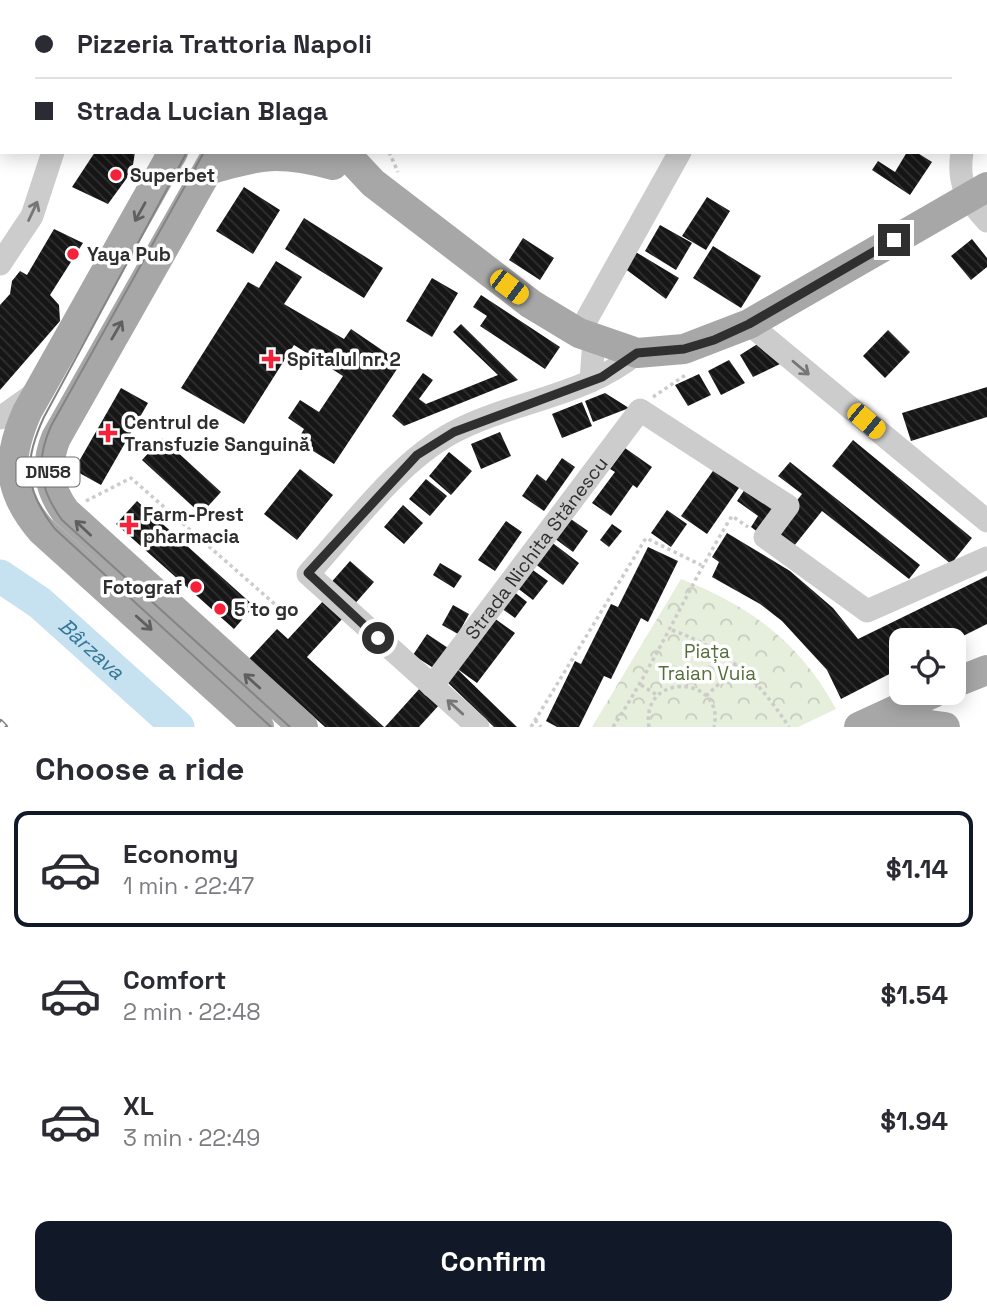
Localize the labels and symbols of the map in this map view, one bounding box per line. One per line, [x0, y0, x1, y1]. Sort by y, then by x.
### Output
place label: Superbet [130, 163, 215, 188]
marker: Superbet [108, 167, 124, 183]
one-way arrow [27, 201, 40, 222]
one-way arrow [133, 201, 146, 222]
route end [878, 224, 910, 256]
place label: Yaya Pub [87, 242, 171, 267]
marker: Yaya Pub [65, 246, 81, 262]
car [486, 266, 533, 308]
one-way arrow [111, 320, 124, 341]
place label: Spitalul nr. 2 [287, 347, 401, 372]
marker: Spitalul nr. 2 [261, 349, 281, 369]
one-way arrow [792, 360, 810, 375]
car [844, 399, 889, 443]
place label: Centrul de Transfuzie Sanguină [124, 410, 310, 457]
marker: Centrul de Transfuzie Sanguină [98, 423, 118, 443]
street label: Strada Nichita Stănescu [460, 452, 614, 645]
road number: DN58 [16, 458, 80, 486]
place label: Farm-Prest pharmacia [143, 502, 244, 549]
marker: Farm-Prest pharmacia [121, 517, 137, 533]
one-way arrow [75, 520, 92, 537]
place label: Fotograf [103, 575, 182, 600]
marker: Fotograf [188, 579, 204, 595]
place label: 5 to go [234, 597, 299, 622]
marker: 5 to go [212, 601, 228, 617]
water label: Bârzava [53, 612, 131, 686]
one-way arrow [135, 615, 153, 631]
route start [362, 622, 394, 654]
park label: Piața Traian Vuia [658, 639, 756, 686]
one-way arrow [243, 673, 261, 689]
one-way arrow [446, 699, 464, 715]

